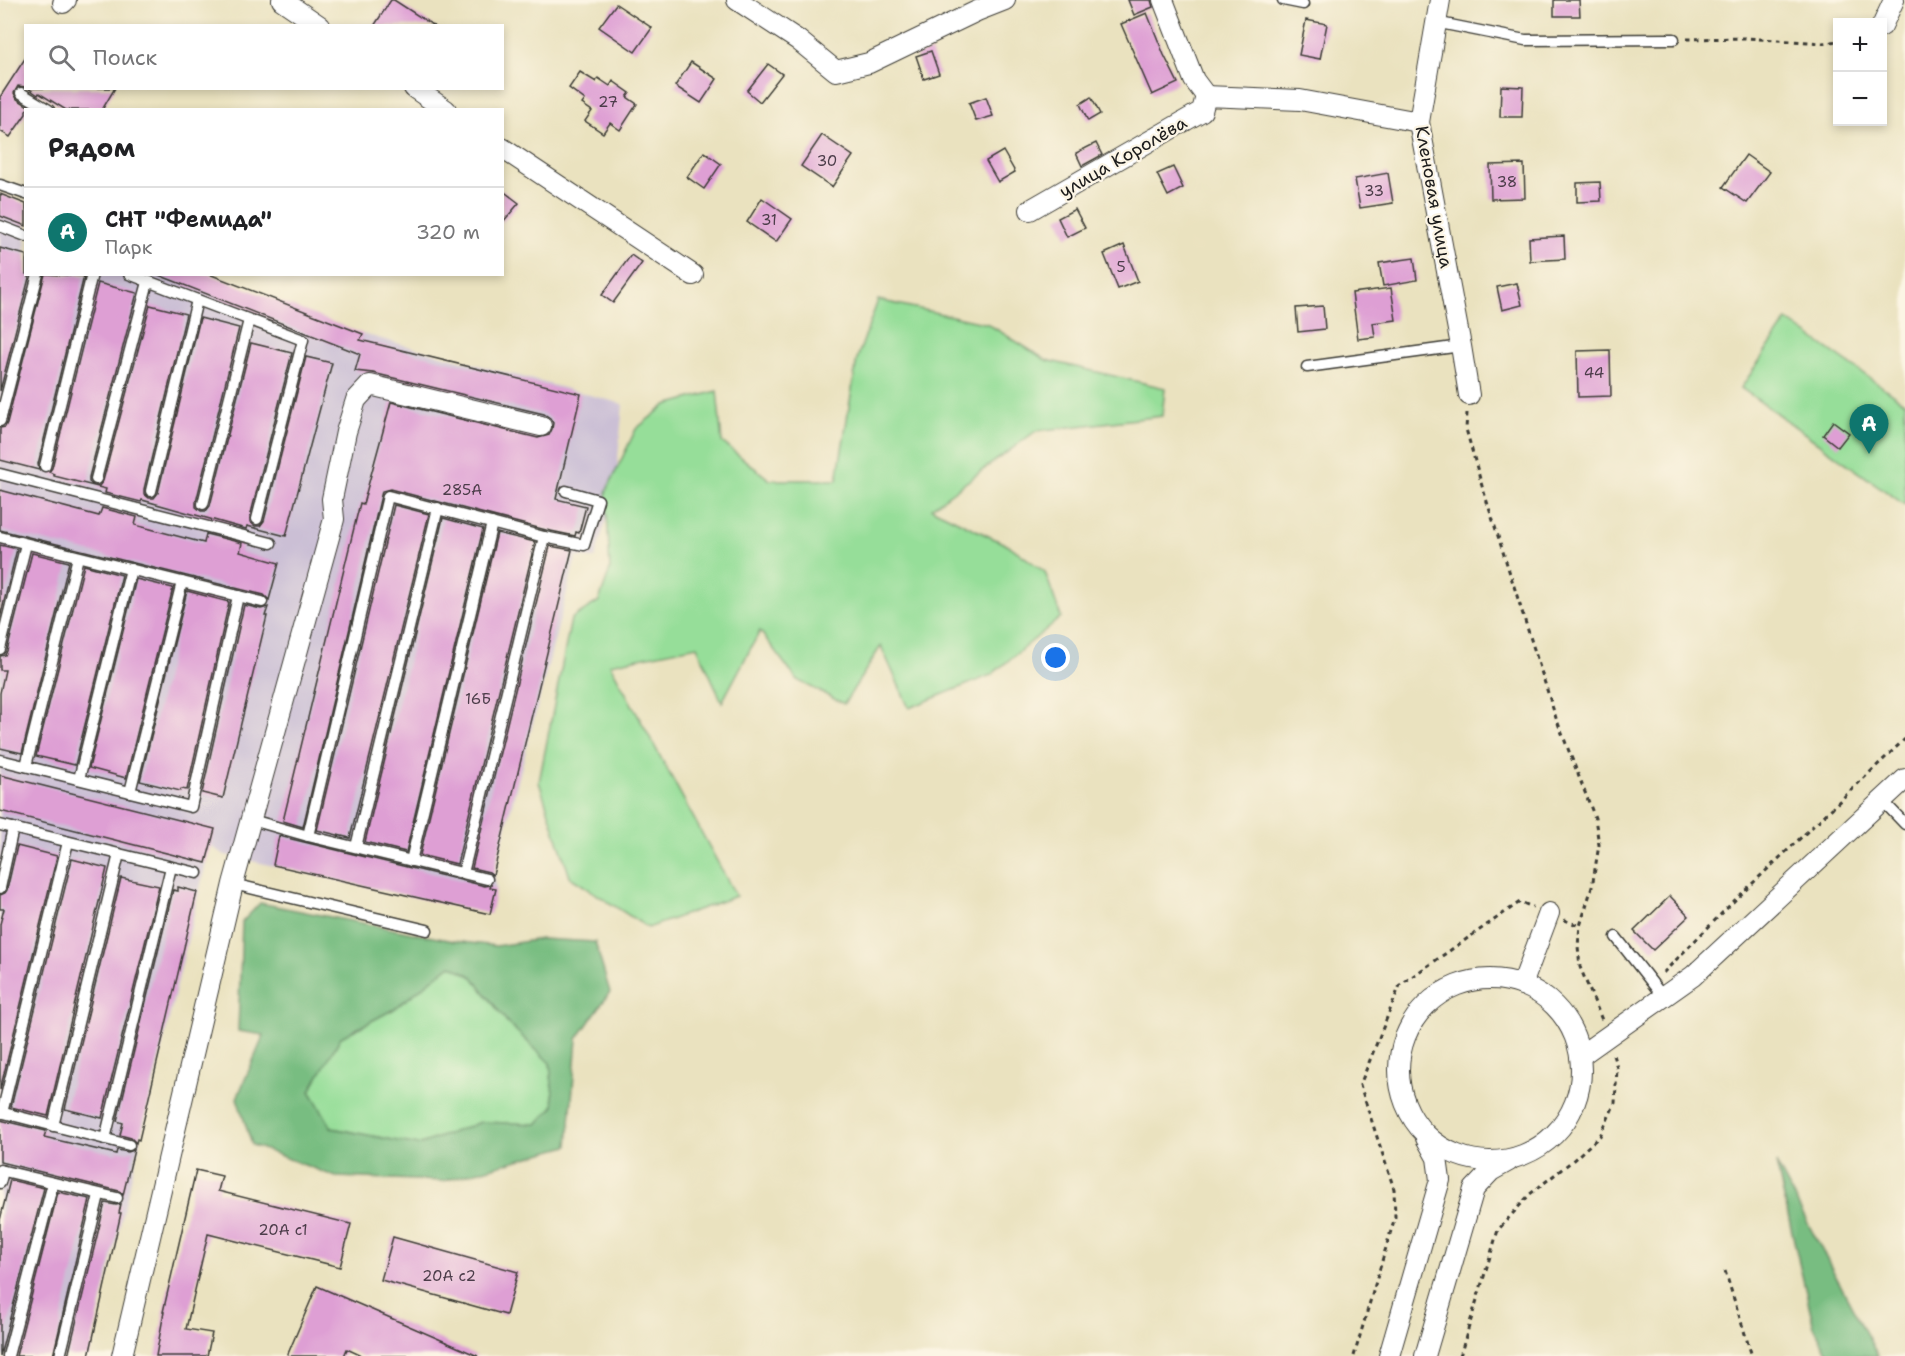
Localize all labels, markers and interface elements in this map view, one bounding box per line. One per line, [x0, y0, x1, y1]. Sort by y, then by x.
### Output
map controls [1833, 18, 1887, 126]
button: + [1833, 18, 1887, 72]
search box [24, 24, 504, 90]
icon: search [45, 41, 78, 74]
text: Поиск [93, 43, 157, 72]
button: − [1833, 72, 1887, 126]
house number: 27 [598, 92, 618, 112]
street label: улица Королёва [1055, 111, 1191, 203]
street label: Кленовая улица [1410, 124, 1458, 270]
text: Рядом [48, 130, 135, 165]
house number: 30 [817, 151, 837, 171]
house number: 38 [1497, 172, 1517, 192]
house number: 33 [1364, 181, 1384, 201]
text: СНТ "Фемида" [105, 205, 272, 234]
house number: 31 [761, 210, 777, 230]
text: A [60, 219, 75, 245]
text: 320 m [416, 219, 480, 245]
text: Парк [105, 234, 152, 260]
house number: 5 [1116, 257, 1126, 277]
house number: 44 [1584, 363, 1604, 383]
pin: A [1850, 404, 1888, 454]
house number: 285А [442, 480, 482, 500]
your location [1041, 643, 1070, 672]
house number: 16Б [465, 689, 491, 709]
house number: 20А с1 [258, 1220, 308, 1240]
house number: 20А с2 [422, 1266, 476, 1286]

